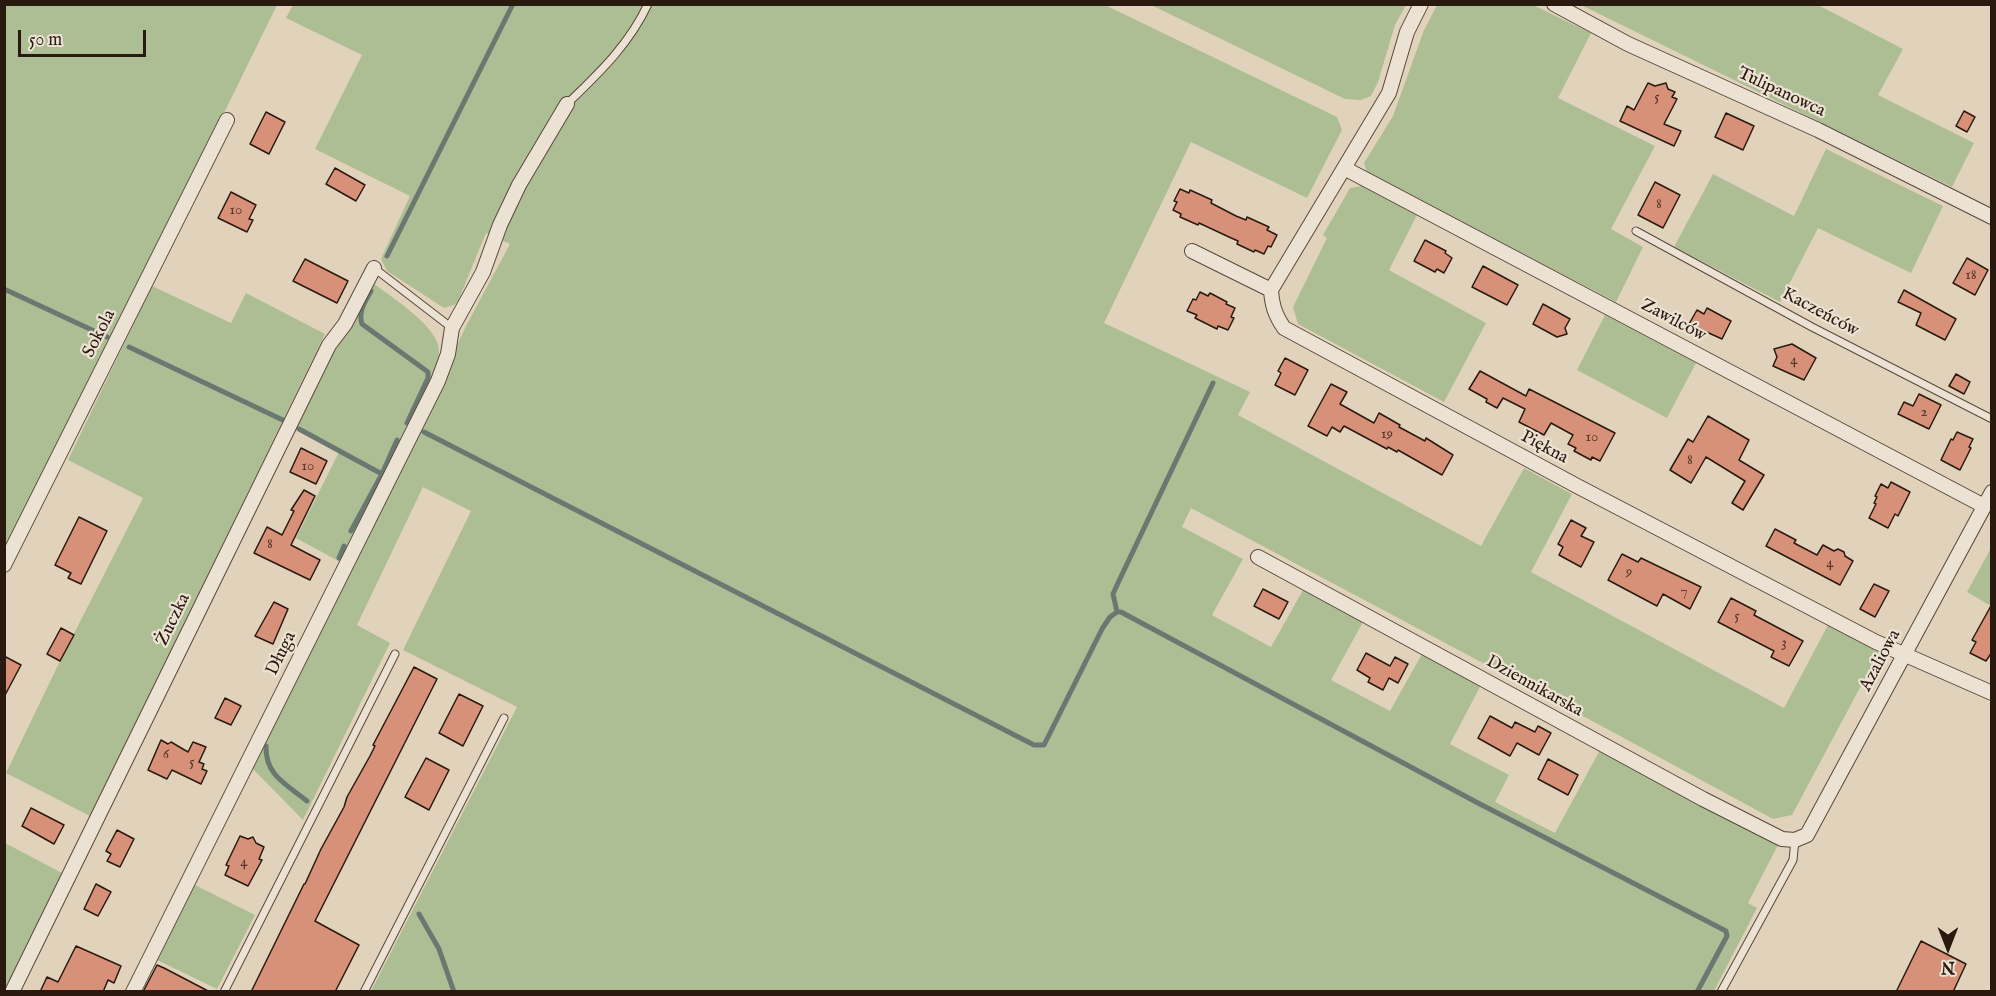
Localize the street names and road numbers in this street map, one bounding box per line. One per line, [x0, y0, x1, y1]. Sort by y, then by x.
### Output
street label: Tulipanowca [1734, 63, 1828, 123]
street label: Kaczeńców [1778, 284, 1862, 342]
street label: Zawilców [1637, 295, 1709, 347]
street label: Sokola [79, 307, 121, 361]
street label: Piękna [1517, 427, 1571, 469]
street label: Żuczka [152, 590, 196, 650]
street label: Azaliowa [1856, 626, 1906, 696]
street label: Długa [262, 629, 302, 679]
street label: Dziennikarska [1482, 651, 1586, 723]

